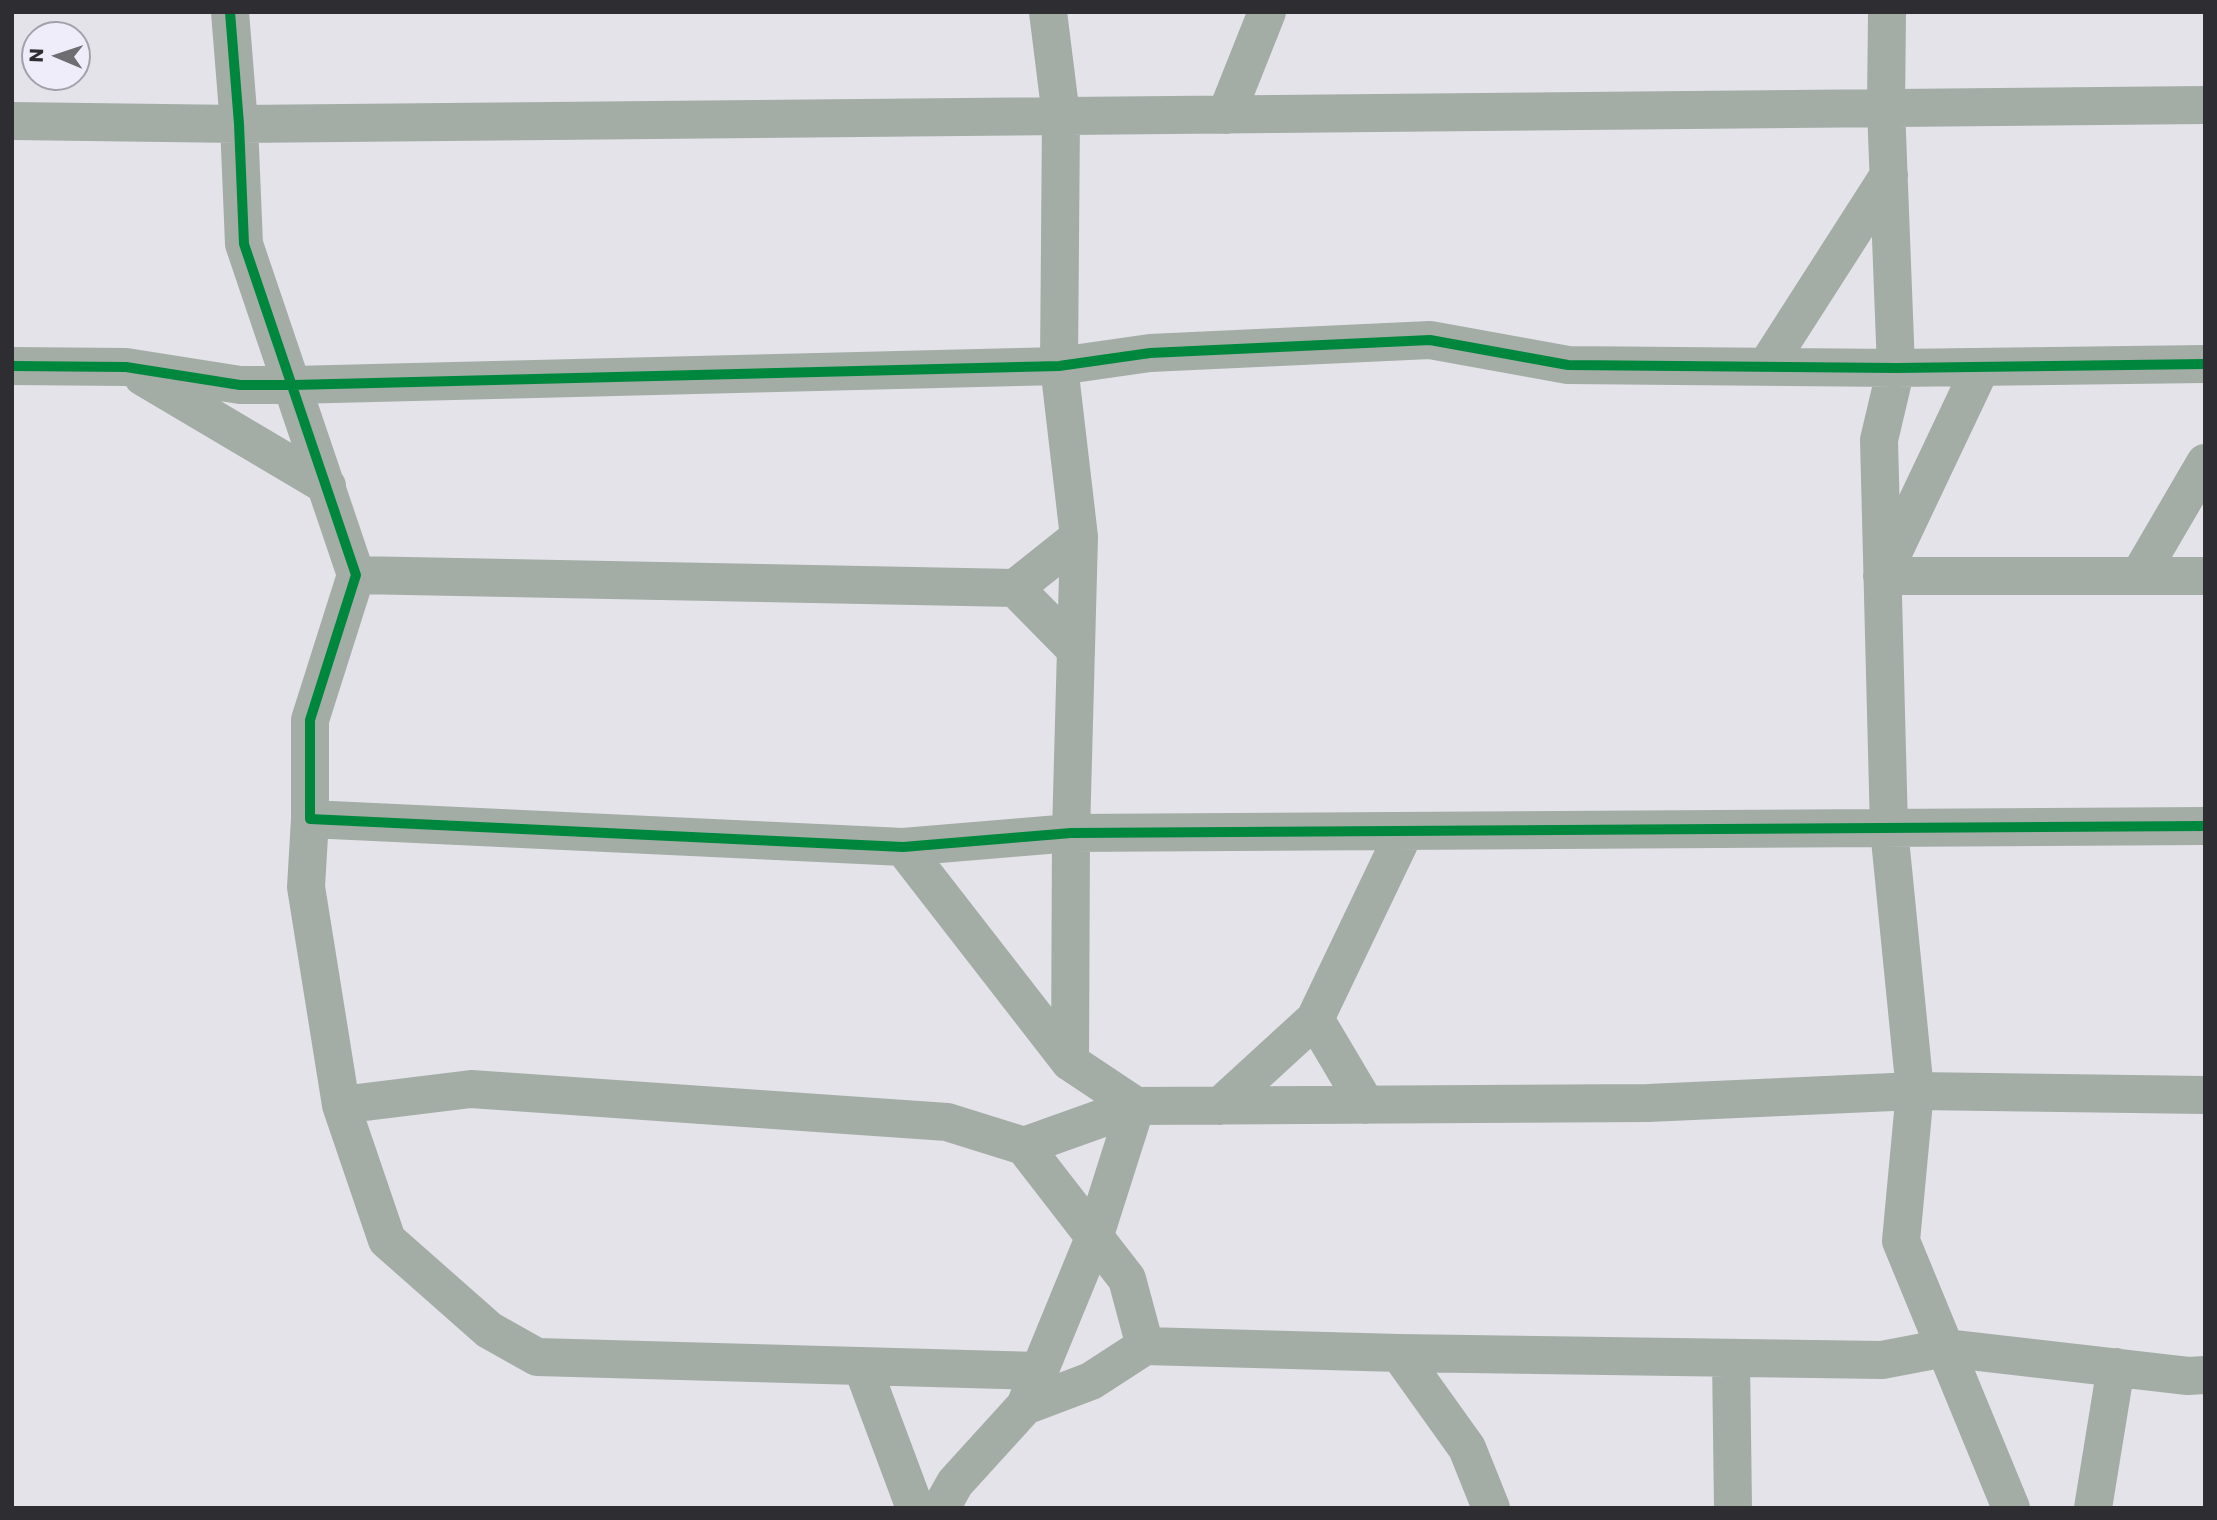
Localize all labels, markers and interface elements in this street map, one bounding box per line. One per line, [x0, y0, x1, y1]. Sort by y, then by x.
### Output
north arrow [21, 21, 91, 91]
text: N [23, 48, 50, 63]

